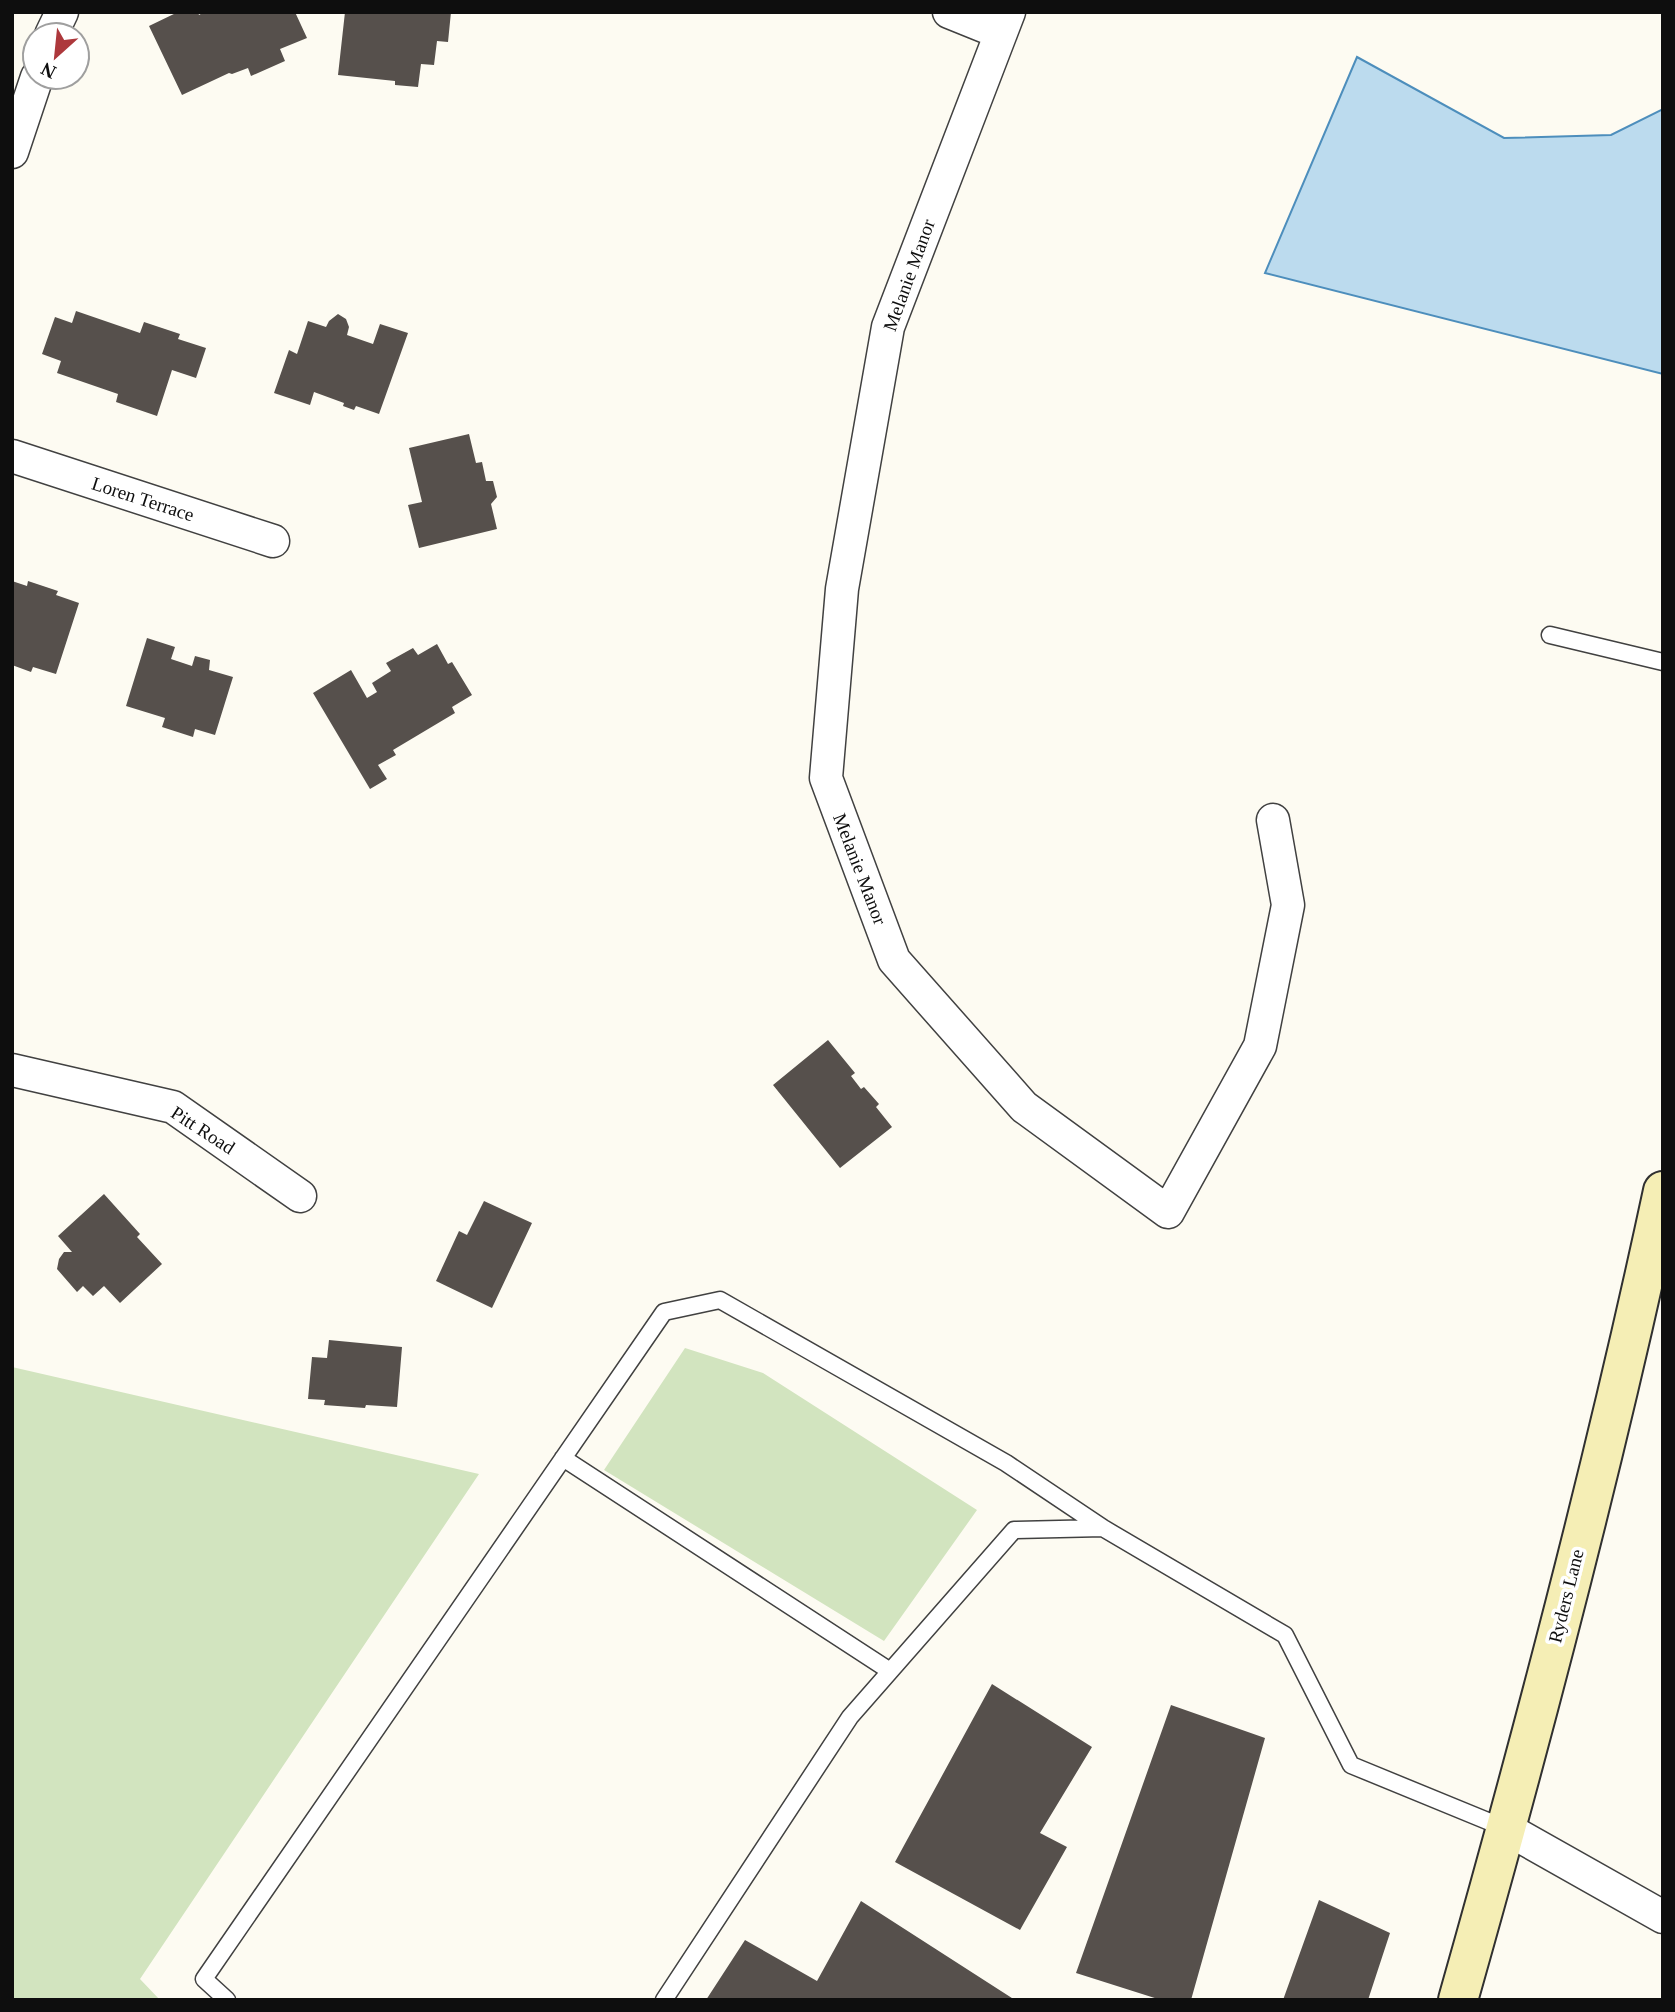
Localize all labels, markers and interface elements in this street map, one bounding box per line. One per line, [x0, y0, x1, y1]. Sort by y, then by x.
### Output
north arrow [21, 21, 91, 91]
text: N [37, 58, 59, 83]
street label: Melanie Manor [879, 215, 939, 334]
street label: Loren Terrace [89, 473, 197, 525]
street label: Melanie Manor [829, 810, 891, 928]
street label: Pitt Road [167, 1102, 239, 1158]
street label: Ryders Lane [1544, 1547, 1588, 1645]

